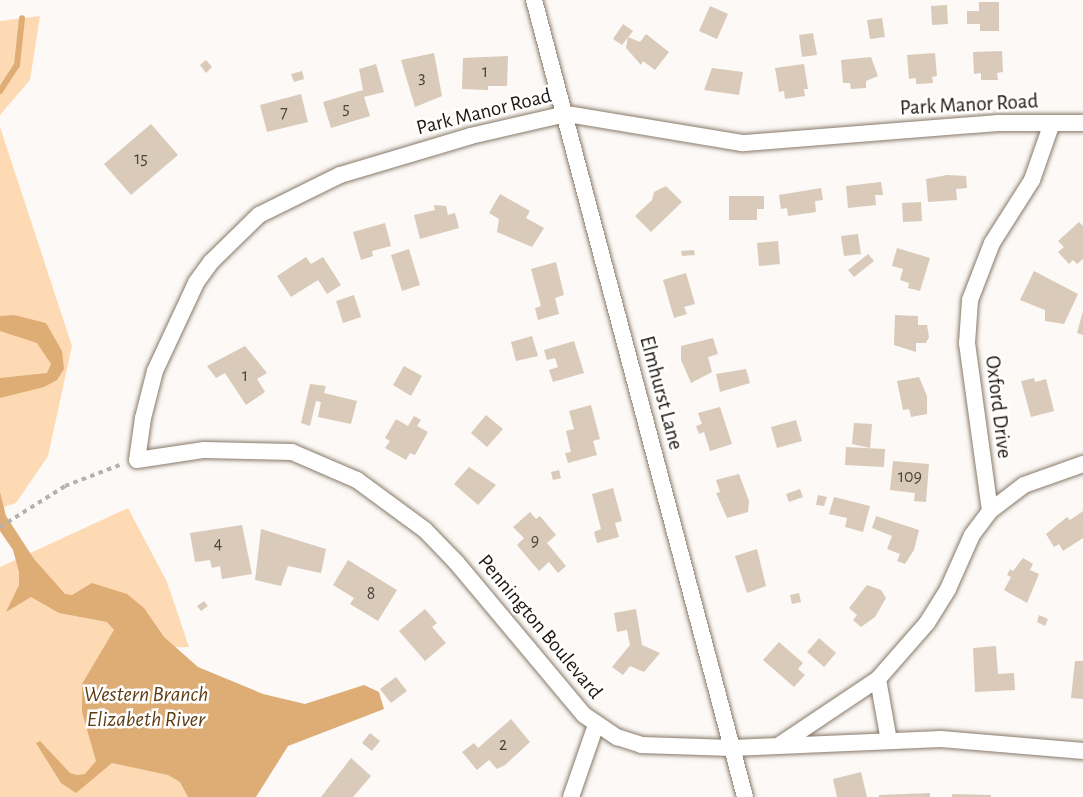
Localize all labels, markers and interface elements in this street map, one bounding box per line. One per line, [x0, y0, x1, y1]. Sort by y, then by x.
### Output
house number: 1 [482, 61, 488, 83]
house number: 3 [418, 67, 426, 89]
street label: Park Manor Road [414, 83, 554, 141]
street label: Park Manor Road [899, 89, 1039, 121]
house number: 5 [342, 98, 350, 120]
house number: 7 [280, 102, 288, 124]
house number: 15 [134, 148, 148, 170]
street label: Elmhurst Lane [634, 333, 688, 453]
street label: Oxford Drive [979, 354, 1017, 460]
house number: 1 [242, 365, 248, 387]
house number: 109 [898, 466, 922, 488]
house number: 9 [531, 530, 539, 552]
house number: 4 [214, 533, 222, 555]
street label: Pennington Boulevard [472, 550, 608, 704]
house number: 8 [367, 583, 375, 605]
water label: Western Branch Elizabeth River [84, 681, 208, 732]
house number: 2 [499, 734, 507, 756]

